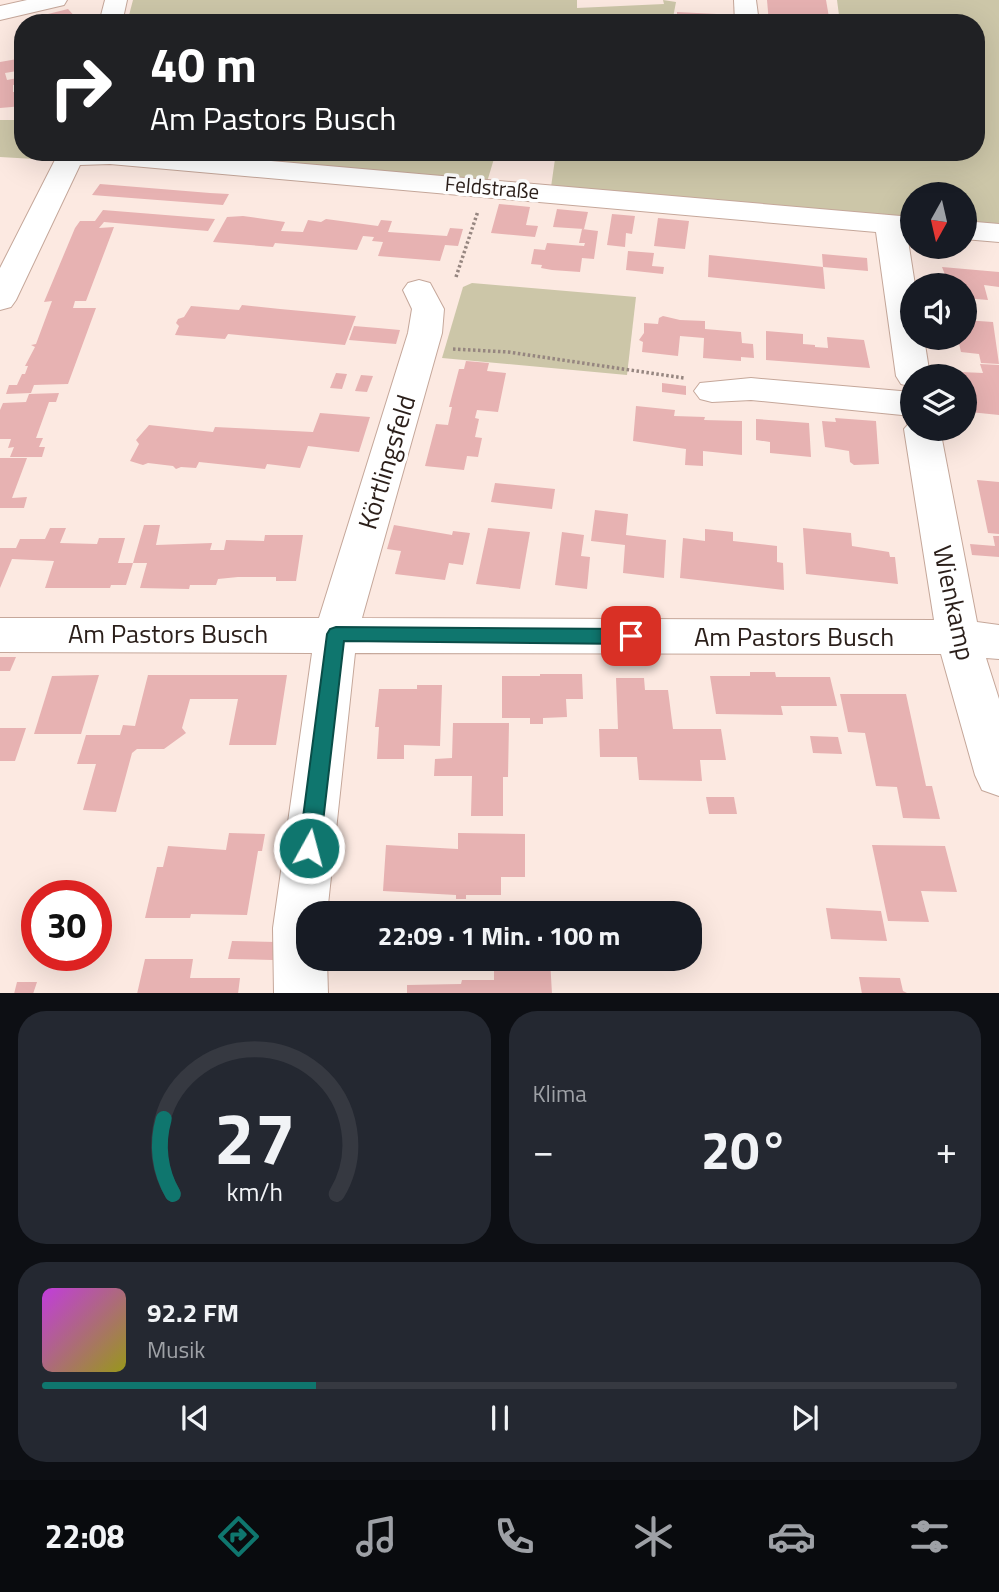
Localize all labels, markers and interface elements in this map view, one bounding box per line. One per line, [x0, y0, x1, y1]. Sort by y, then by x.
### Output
text: 40 m [150, 26, 257, 101]
icon: right [35, 42, 126, 133]
text: Am Pastors Busch [150, 94, 396, 142]
street label: Feldstraße [443, 167, 541, 207]
north arrow [900, 182, 976, 259]
map controls [900, 182, 977, 441]
button: sound [900, 273, 977, 350]
button: layers [900, 364, 977, 441]
street label: Körtlingsfeld [348, 390, 425, 534]
street label: Wienkamp [923, 542, 986, 664]
pin [601, 606, 661, 666]
street label: Am Pastors Busch [68, 614, 268, 653]
icon: arrive [612, 617, 650, 655]
street label: Am Pastors Busch [694, 617, 894, 656]
position arrow [272, 811, 346, 885]
speed limit sign: 30 [21, 880, 112, 971]
text: 22:09 · 1 Min. · 100 m [378, 916, 620, 955]
text: Klima [533, 1076, 587, 1111]
text: 27 [213, 1082, 295, 1192]
text: 20° [701, 1110, 788, 1189]
text: − [533, 1121, 554, 1179]
text: + [936, 1121, 957, 1179]
text: km/h [226, 1172, 283, 1210]
text: 92.2 FM [147, 1293, 239, 1332]
text: Musik [147, 1332, 205, 1367]
icon: previous [176, 1399, 214, 1437]
icon: pause [481, 1399, 519, 1437]
icon: next [786, 1399, 824, 1437]
text: 22:08 [45, 1512, 125, 1560]
icon: directions [214, 1512, 263, 1561]
icon: music [352, 1512, 401, 1561]
icon: phone [490, 1512, 539, 1561]
icon: climate [629, 1512, 678, 1561]
icon: car [767, 1512, 816, 1561]
icon: filters [905, 1512, 954, 1561]

